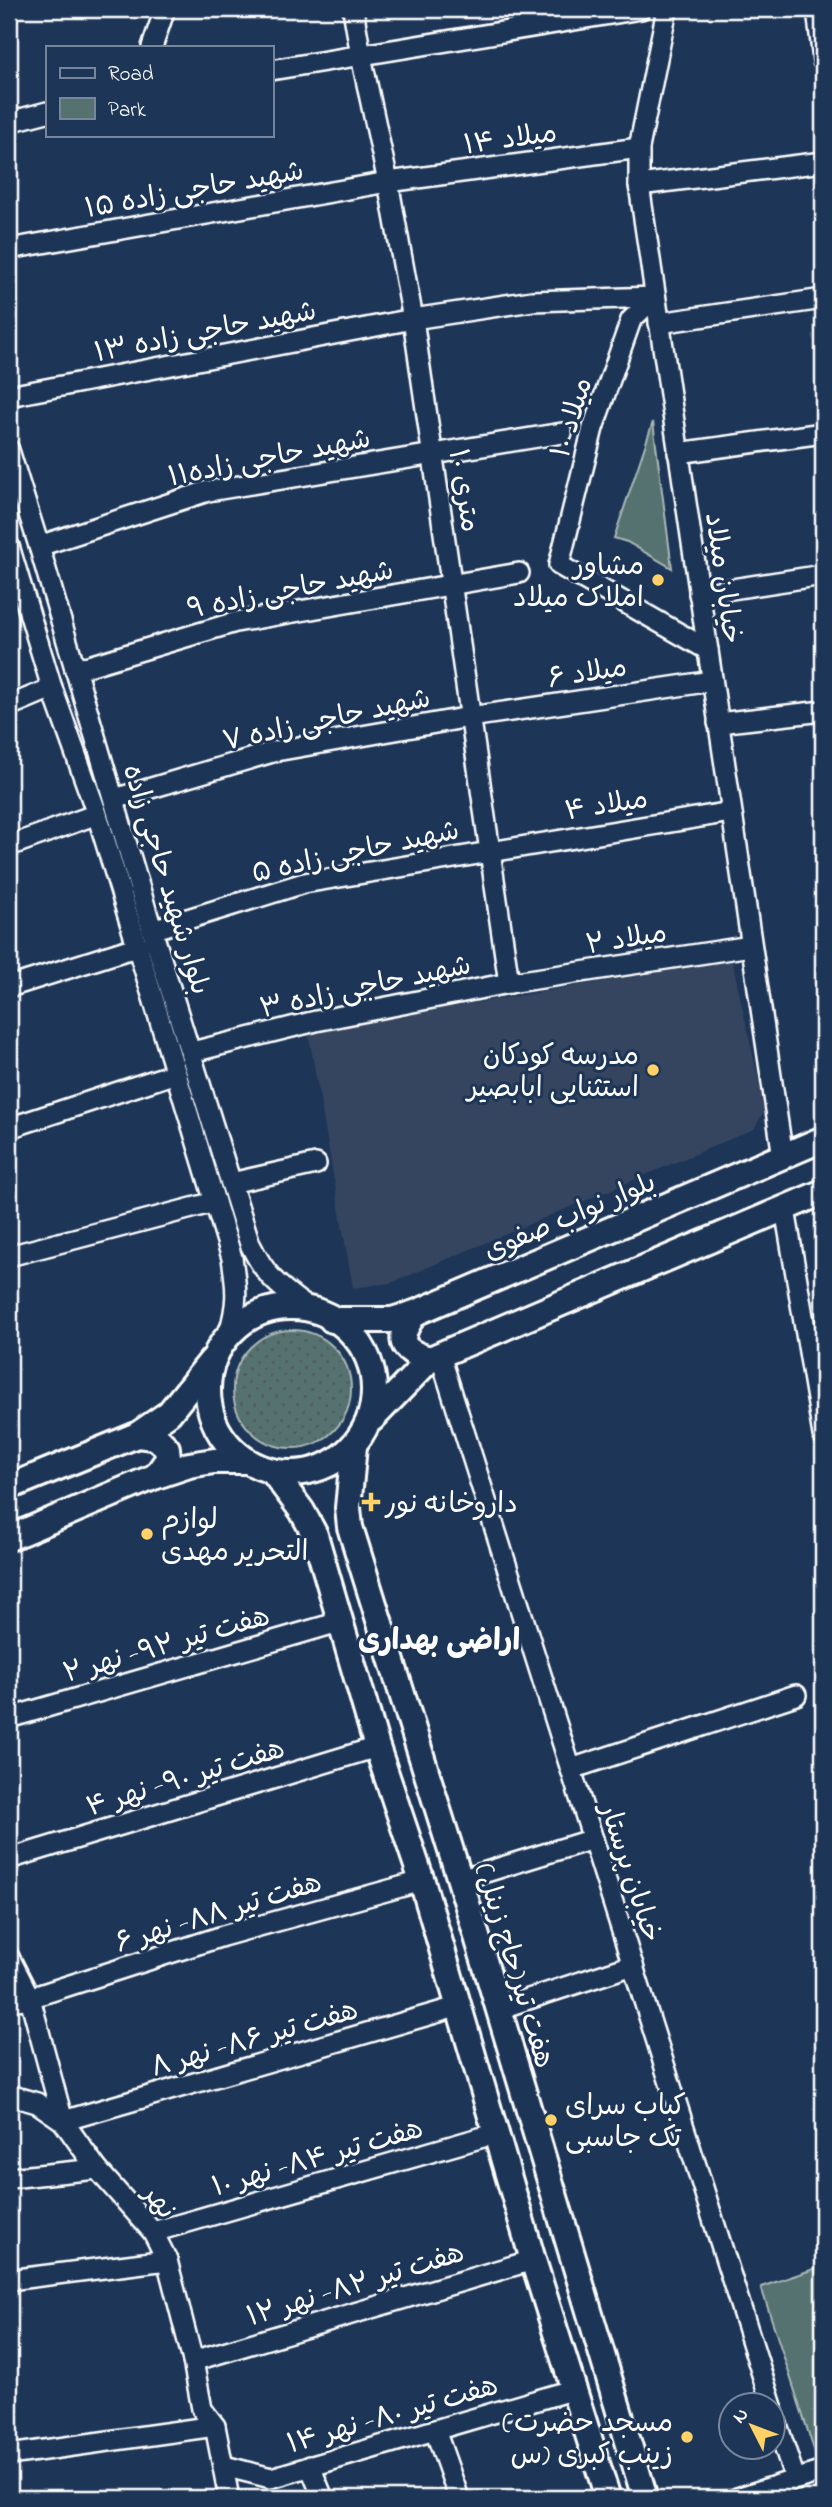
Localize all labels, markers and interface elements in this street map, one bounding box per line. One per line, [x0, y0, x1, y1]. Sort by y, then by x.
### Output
legend [46, 46, 273, 136]
text: Road [108, 60, 154, 90]
text: Park [108, 96, 147, 126]
street label: میلاد ۱۴ [461, 114, 560, 167]
street label: شهید حاجی زاده ۱۵ [82, 152, 307, 231]
street label: شهید حاجی زاده ۱۳ [91, 292, 320, 375]
street label: میلاد ۱۰ [542, 373, 605, 463]
street label: شهید حاجی زاده۱۱ [165, 420, 374, 499]
street label: ۱۰ متری [436, 446, 489, 535]
street label: خیابان میلاد [692, 510, 751, 647]
place label: مشاور املاک میلاد [513, 547, 644, 620]
street label: شهید حاجی زاده ۹ [184, 551, 398, 632]
marker: مشاور املاک میلاد [650, 572, 666, 588]
street label: میلاد ۶ [545, 648, 630, 701]
street label: شهید حاجی زاده ۷ [219, 679, 435, 764]
street label: بلوار شهید حاجی زاده [110, 760, 219, 1000]
street label: میلاد ۴ [562, 780, 651, 833]
street label: شهید حاجی زاده ۵ [248, 811, 463, 895]
street label: میلاد ۲ [583, 914, 670, 967]
street label: شهید حاجی زاده ۳ [256, 946, 475, 1031]
place label: مدرسه کودکان استثنایی ابابصیر [465, 1037, 639, 1110]
marker: مدرسه کودکان استثنایی ابابصیر [645, 1062, 661, 1078]
street label: بلوار نواب صفوی [478, 1163, 663, 1273]
place label: داروخانه نور [384, 1485, 518, 1526]
marker: داروخانه نور [363, 1494, 379, 1510]
place label: لوازم التحریر مهدی [161, 1501, 308, 1574]
marker: لوازم التحریر مهدی [139, 1526, 155, 1542]
street label: هفت تیر ۹۲- نهر ۲ [59, 1597, 275, 1695]
district label: اراضی بهداری [358, 1620, 520, 1664]
street label: هفت تیر ۹۰- نهر ۴ [82, 1730, 290, 1829]
street label: خیابان پرستار [586, 1796, 670, 1948]
street label: هفت تیر(حاج زینل) [462, 1859, 563, 2073]
street label: هفت تیر ۸۸- نهر ۶ [111, 1863, 327, 1965]
street label: هفت تیر ۸۶- نهر ۸ [146, 1991, 364, 2090]
place label: کباب سرای تک جاسبی [565, 2087, 686, 2160]
street label: هفت تیر ۸۴- نهر ۱۰ [208, 2110, 428, 2209]
marker: کباب سرای تک جاسبی [543, 2112, 559, 2128]
street label: نهر [130, 2175, 185, 2229]
street label: هفت تیر ۸۲- نهر ۱۲ [242, 2234, 470, 2339]
street label: هفت تیر ۸۰- نهر ۱۴ [283, 2367, 503, 2466]
north arrow [716, 2392, 786, 2462]
text: N [727, 2402, 756, 2430]
place label: (مسجد حضرت زینب کبری (س [502, 2404, 673, 2477]
marker: (مسجد حضرت زینب کبری (س [679, 2429, 695, 2445]

